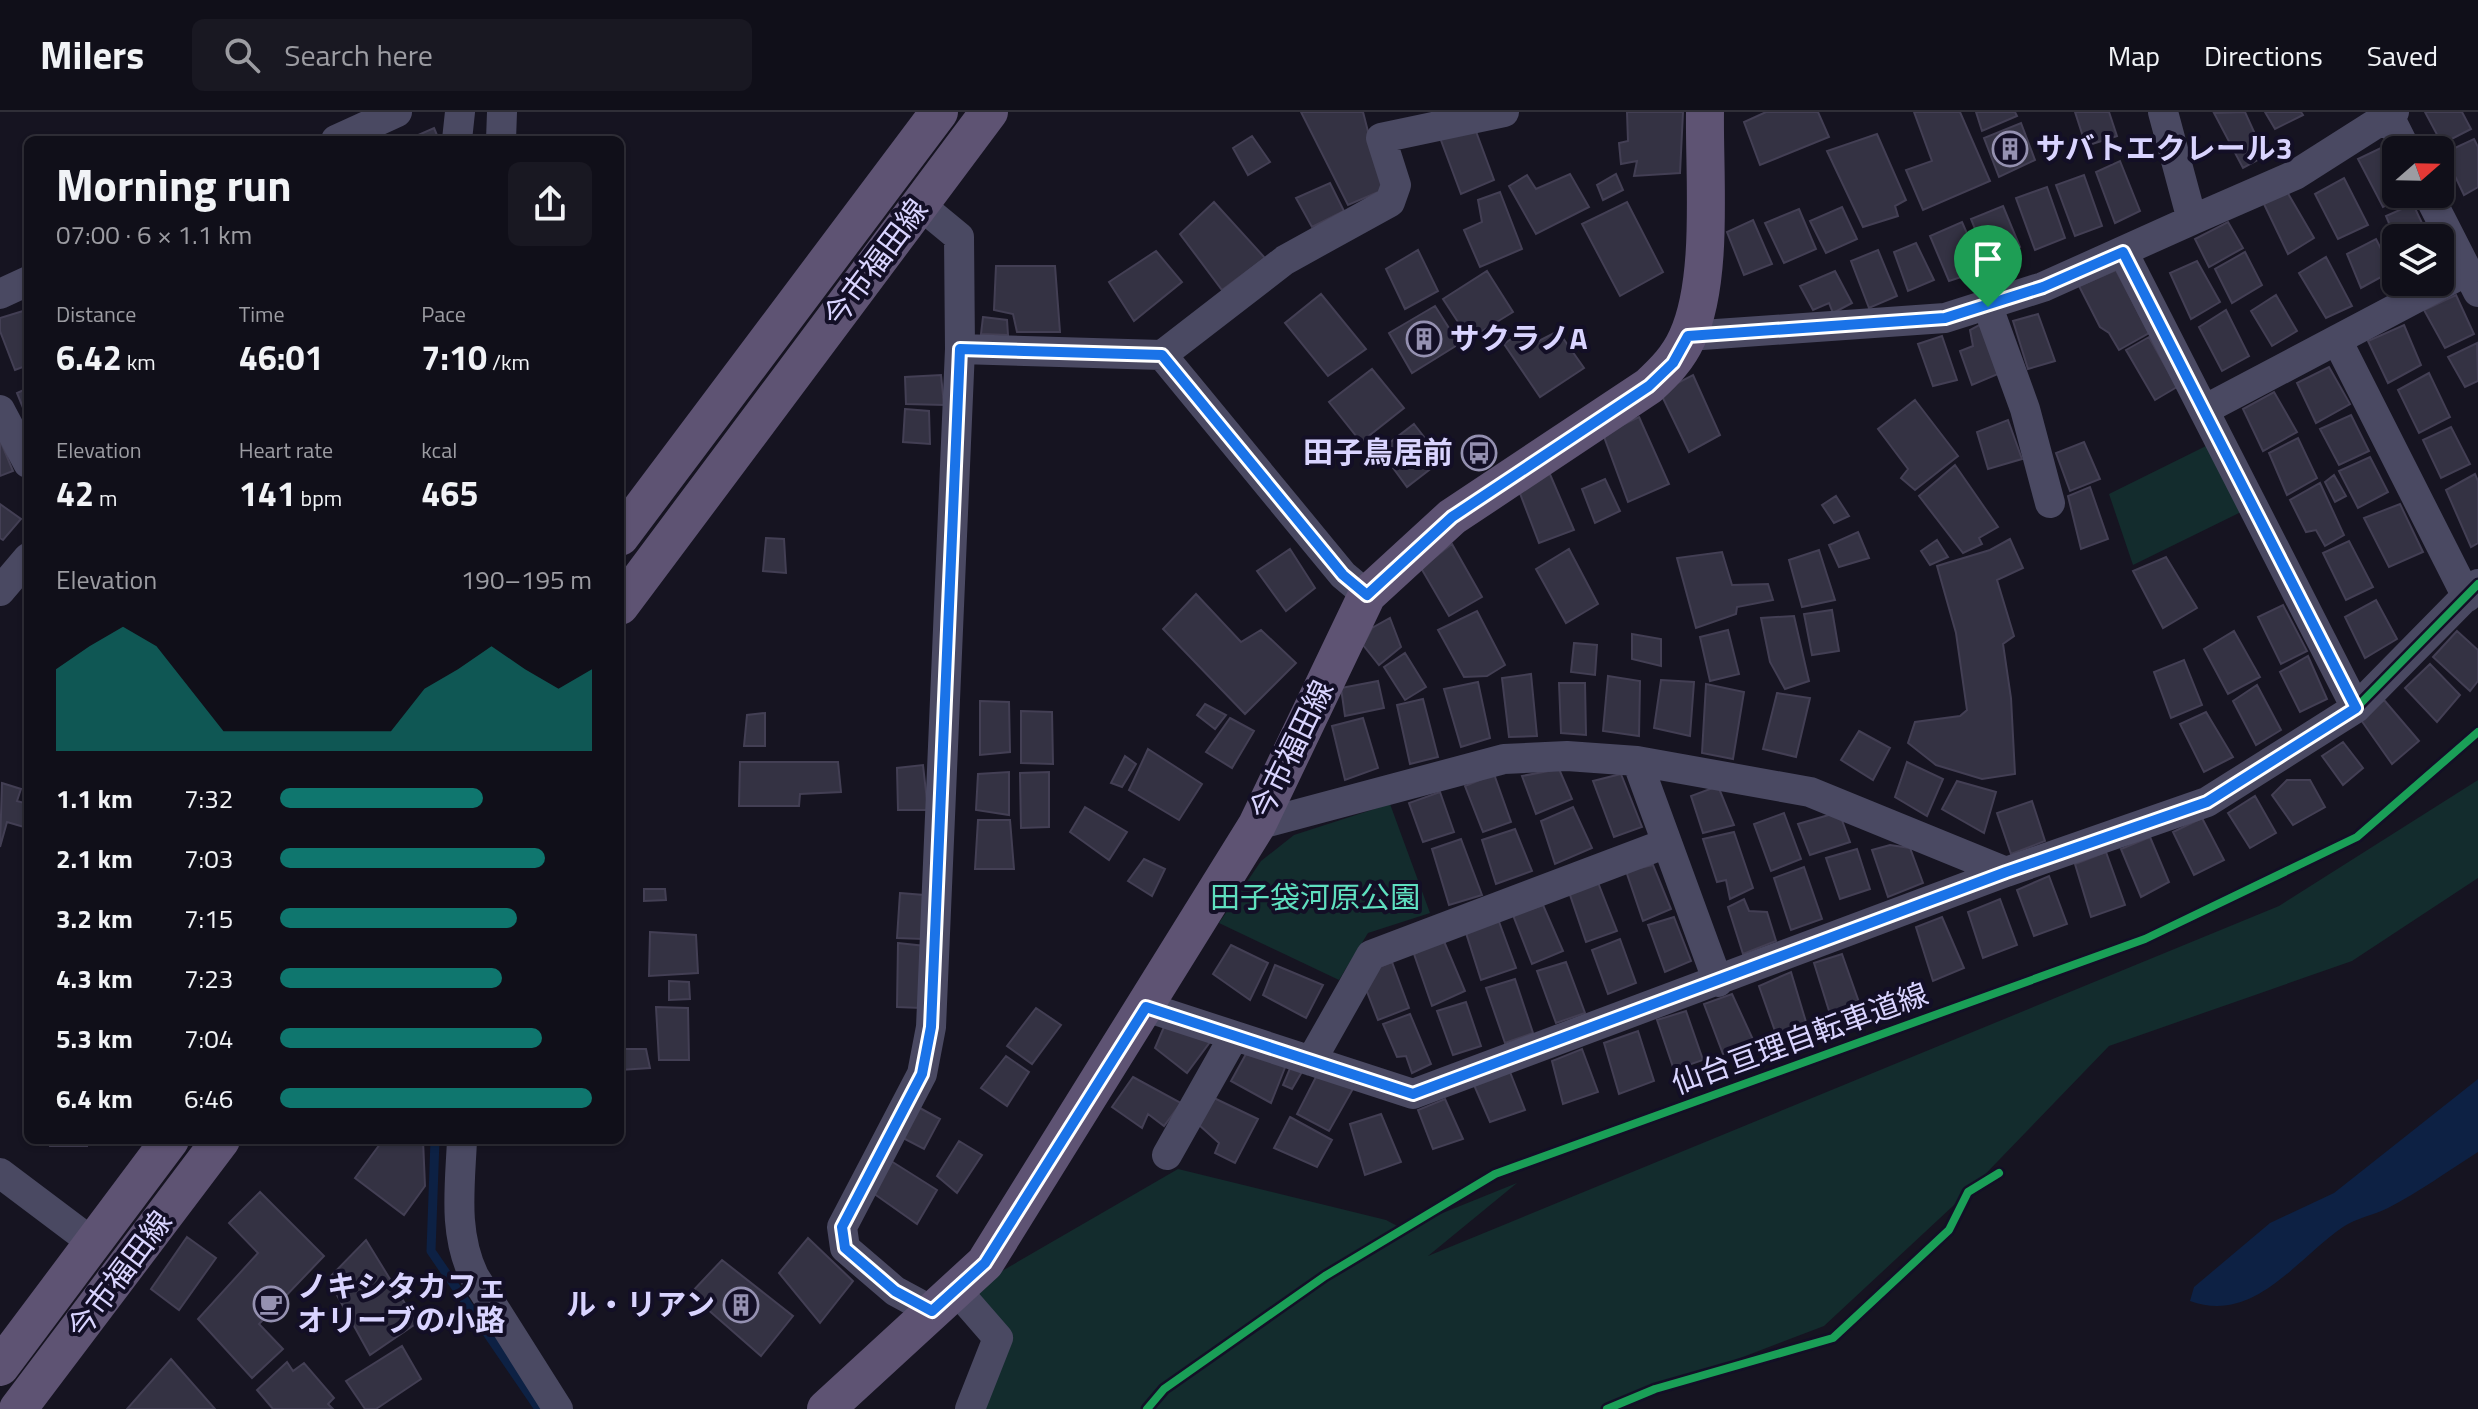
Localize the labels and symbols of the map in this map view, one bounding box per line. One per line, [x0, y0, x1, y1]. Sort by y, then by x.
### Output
place label: サバトエクレール3 [2036, 125, 2293, 171]
building icon: サバトエクレール3 [1991, 130, 2029, 168]
north arrow [2382, 136, 2454, 208]
street label: 今市福田線 [812, 189, 939, 336]
pin [1954, 225, 2022, 307]
place label: サクラノA [1450, 315, 1587, 361]
building icon: サクラノA [1405, 320, 1443, 358]
place label: 田子鳥居前 [1303, 429, 1453, 475]
bus stop icon: 田子鳥居前 [1460, 434, 1498, 472]
street label: 今市福田線 [1238, 672, 1345, 827]
park label: 田子袋河原公園 [1210, 874, 1420, 920]
street label: 仙台亘理自転車道線 [1665, 970, 1934, 1106]
street label: 今市福田線 [56, 1201, 183, 1348]
place label: ノキシタカフェ オリーブの小路 [297, 1263, 507, 1343]
place label: ル・リアン [566, 1281, 715, 1327]
cafe icon: ノキシタカフェ オリーブの小路 [252, 1285, 290, 1323]
building icon: ル・リアン [722, 1286, 760, 1324]

